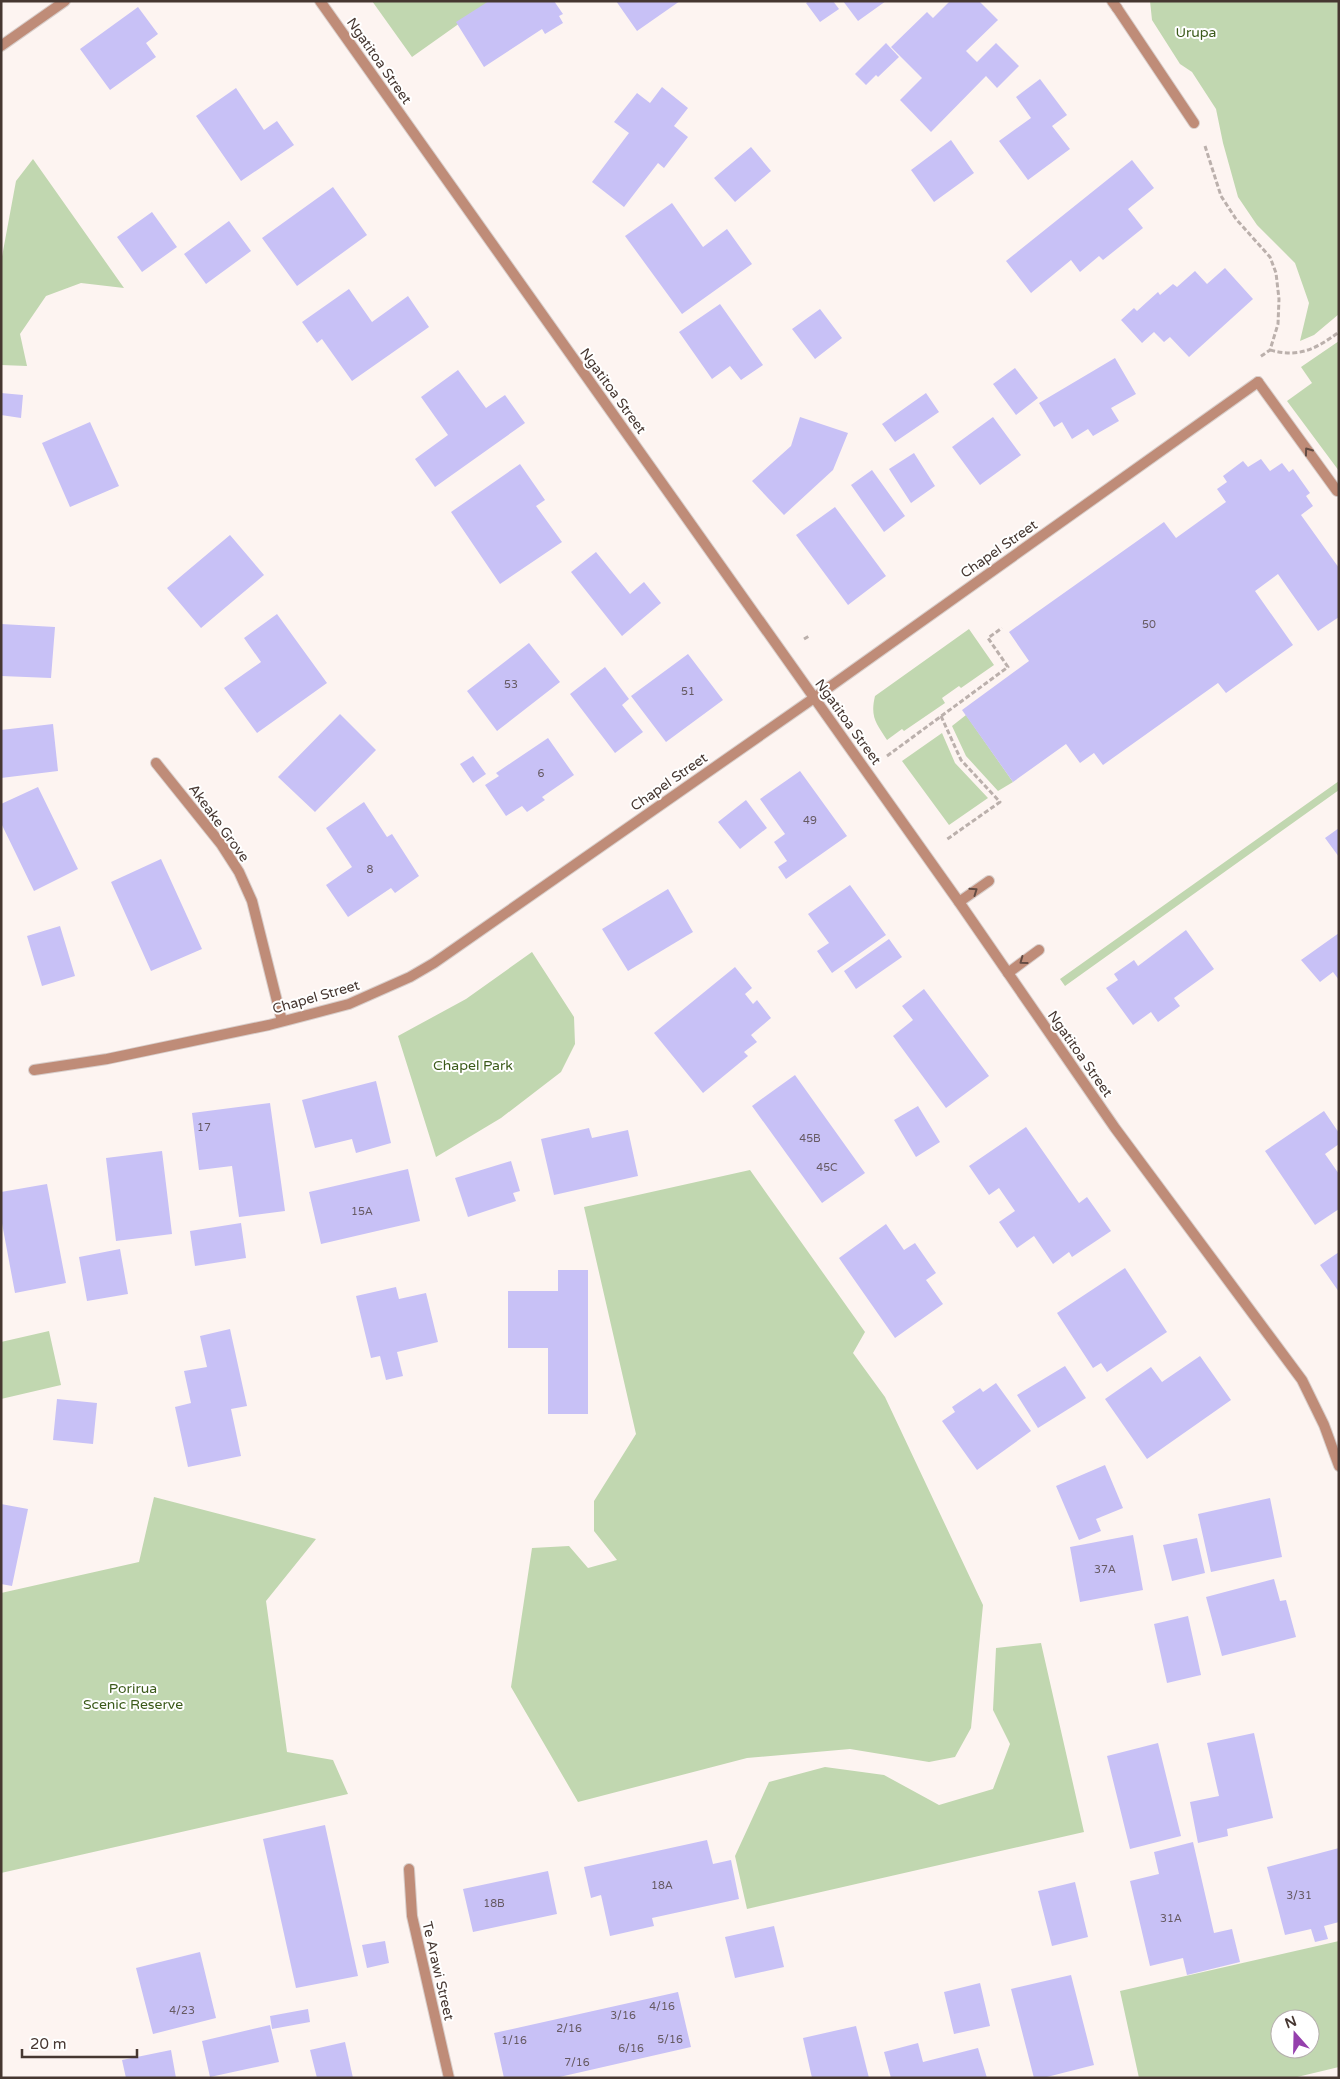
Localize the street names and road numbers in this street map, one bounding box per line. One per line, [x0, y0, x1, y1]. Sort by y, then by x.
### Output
street label: Ngatitoa Street [343, 14, 415, 108]
street label: Ngatitoa Street [576, 345, 650, 438]
street label: Chapel Street [957, 516, 1041, 582]
street label: Ngatitoa Street [811, 676, 885, 769]
street label: Chapel Street [627, 749, 711, 815]
street label: Akeake Grove [185, 781, 253, 865]
street label: Chapel Street [270, 976, 362, 1018]
street label: Ngatitoa Street [1044, 1007, 1116, 1101]
street label: Te Arawi Street [418, 1920, 458, 2023]

